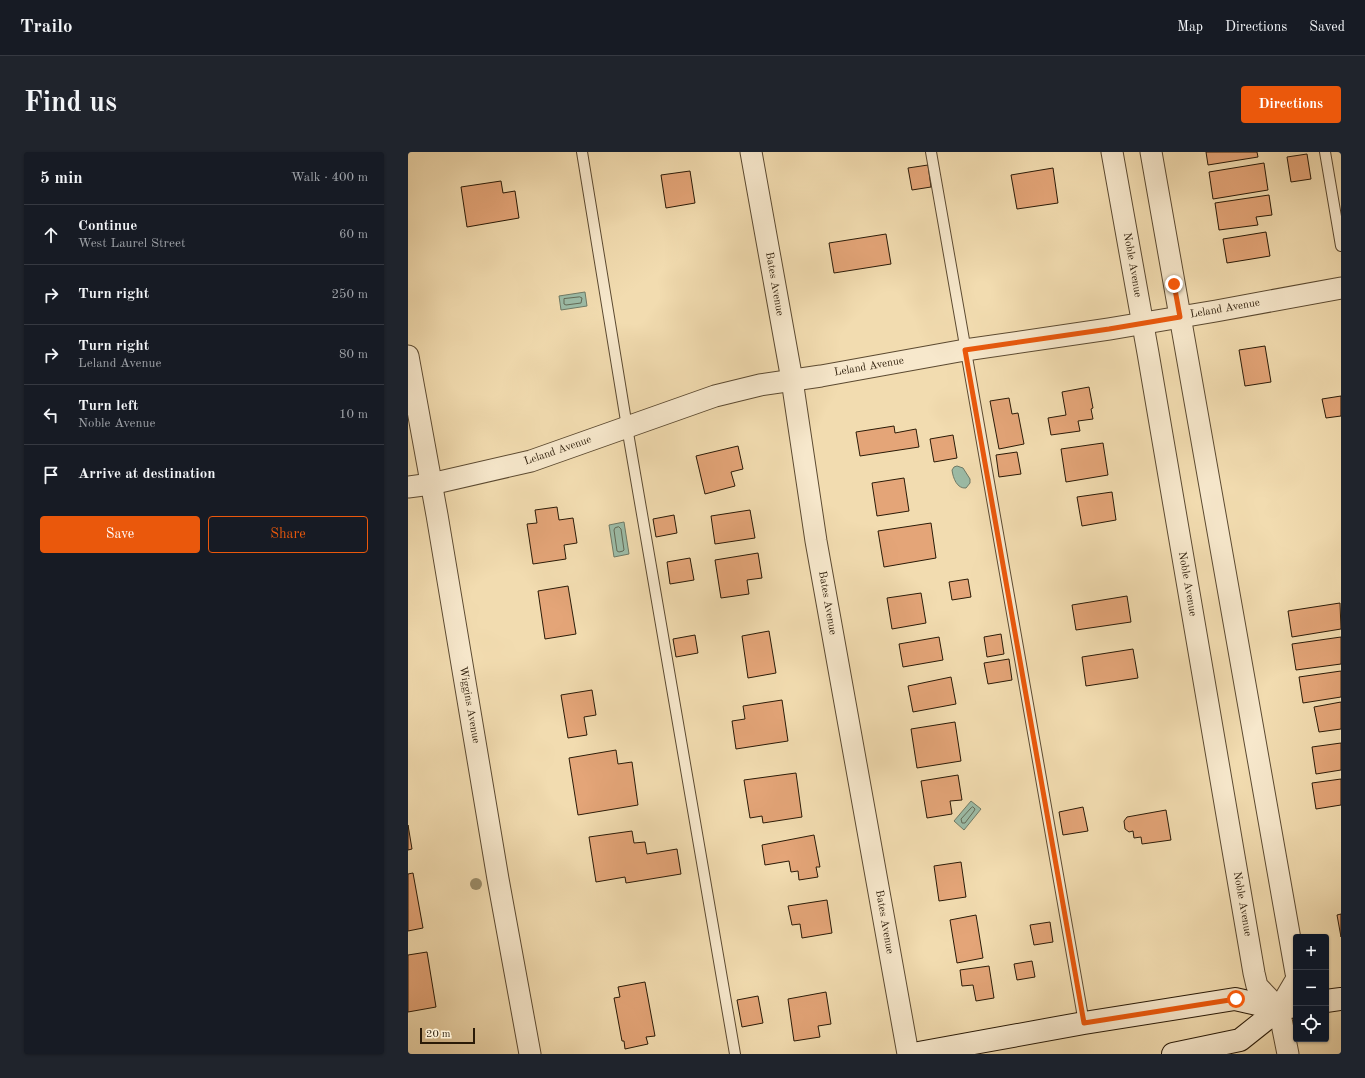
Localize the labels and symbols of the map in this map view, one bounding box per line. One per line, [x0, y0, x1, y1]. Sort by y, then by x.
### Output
street label: Noble Avenue [1121, 232, 1143, 298]
street label: Bates Avenue [763, 251, 785, 317]
route end [1165, 275, 1183, 293]
street label: Leland Avenue [1189, 297, 1261, 321]
street label: Leland Avenue [833, 355, 905, 379]
street label: Leland Avenue [523, 434, 593, 468]
street label: Noble Avenue [1176, 551, 1198, 617]
street label: Bates Avenue [816, 570, 838, 636]
street label: Wiggins Avenue [457, 666, 481, 744]
street label: Noble Avenue [1231, 871, 1253, 937]
street label: Bates Avenue [873, 889, 895, 955]
route start [1227, 990, 1245, 1008]
scale bar [420, 1026, 475, 1045]

